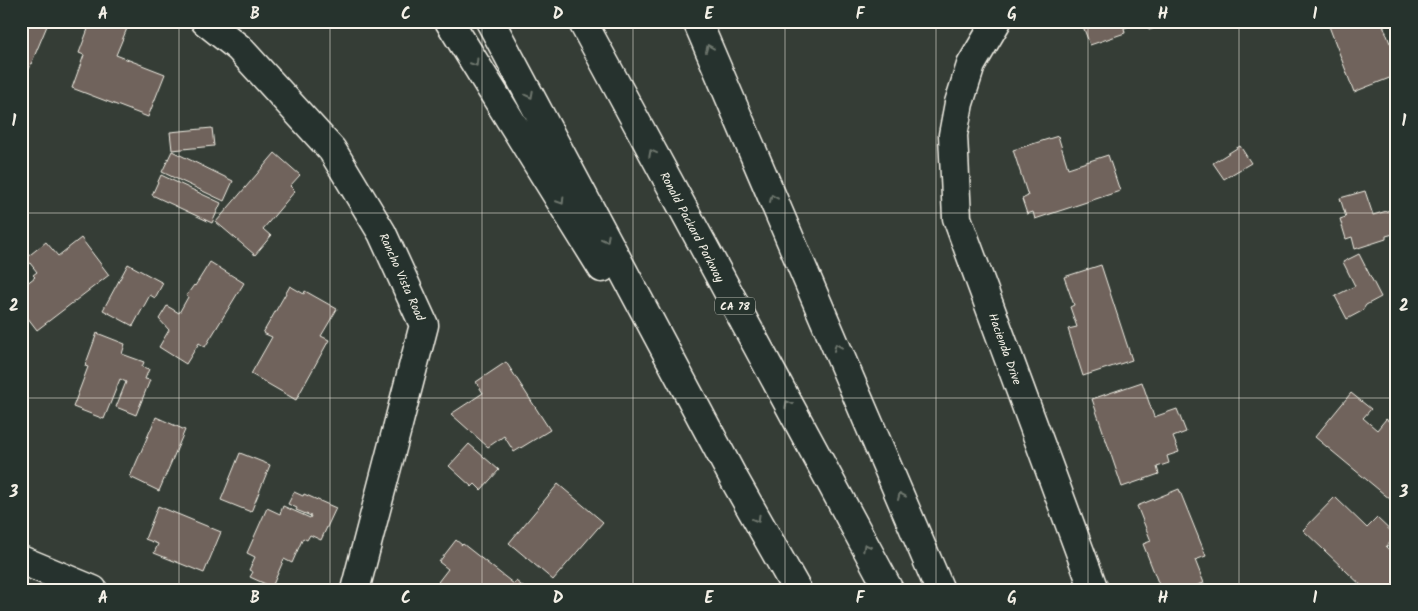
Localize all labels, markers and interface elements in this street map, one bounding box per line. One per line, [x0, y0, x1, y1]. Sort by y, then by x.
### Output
text: A [98, 2, 108, 27]
text: B [250, 2, 260, 27]
text: C [401, 2, 411, 27]
text: D [553, 2, 564, 27]
text: E [705, 2, 715, 27]
text: F [856, 2, 866, 27]
text: G [1007, 2, 1017, 27]
text: H [1158, 2, 1168, 27]
text: I [1313, 2, 1318, 27]
one-way arrow [704, 44, 715, 53]
one-way arrow [468, 57, 478, 66]
one-way arrow [524, 90, 534, 99]
text: 1 [12, 109, 17, 134]
text: 1 [1402, 109, 1407, 134]
one-way arrow [649, 150, 659, 159]
street label: Ronald Packard Parkway [654, 169, 729, 286]
one-way arrow [768, 194, 779, 203]
one-way arrow [554, 195, 564, 204]
street label: Rancho Vista Road [374, 230, 430, 325]
one-way arrow [600, 233, 610, 242]
text: 2 [9, 294, 19, 319]
text: 2 [1399, 294, 1409, 319]
road number: CA 78 [715, 298, 755, 314]
street label: Hacienda Drive [983, 311, 1027, 388]
one-way arrow [832, 343, 843, 352]
one-way arrow [784, 400, 794, 409]
text: 3 [9, 480, 19, 505]
text: 3 [1399, 480, 1409, 505]
one-way arrow [897, 492, 907, 501]
one-way arrow [750, 514, 760, 523]
one-way arrow [862, 543, 872, 552]
text: A [98, 586, 108, 611]
text: B [250, 586, 260, 611]
text: C [401, 586, 411, 611]
text: D [553, 586, 564, 611]
text: E [705, 586, 715, 611]
text: F [856, 586, 866, 611]
text: G [1007, 586, 1017, 611]
text: H [1158, 586, 1168, 611]
text: I [1313, 586, 1318, 611]

